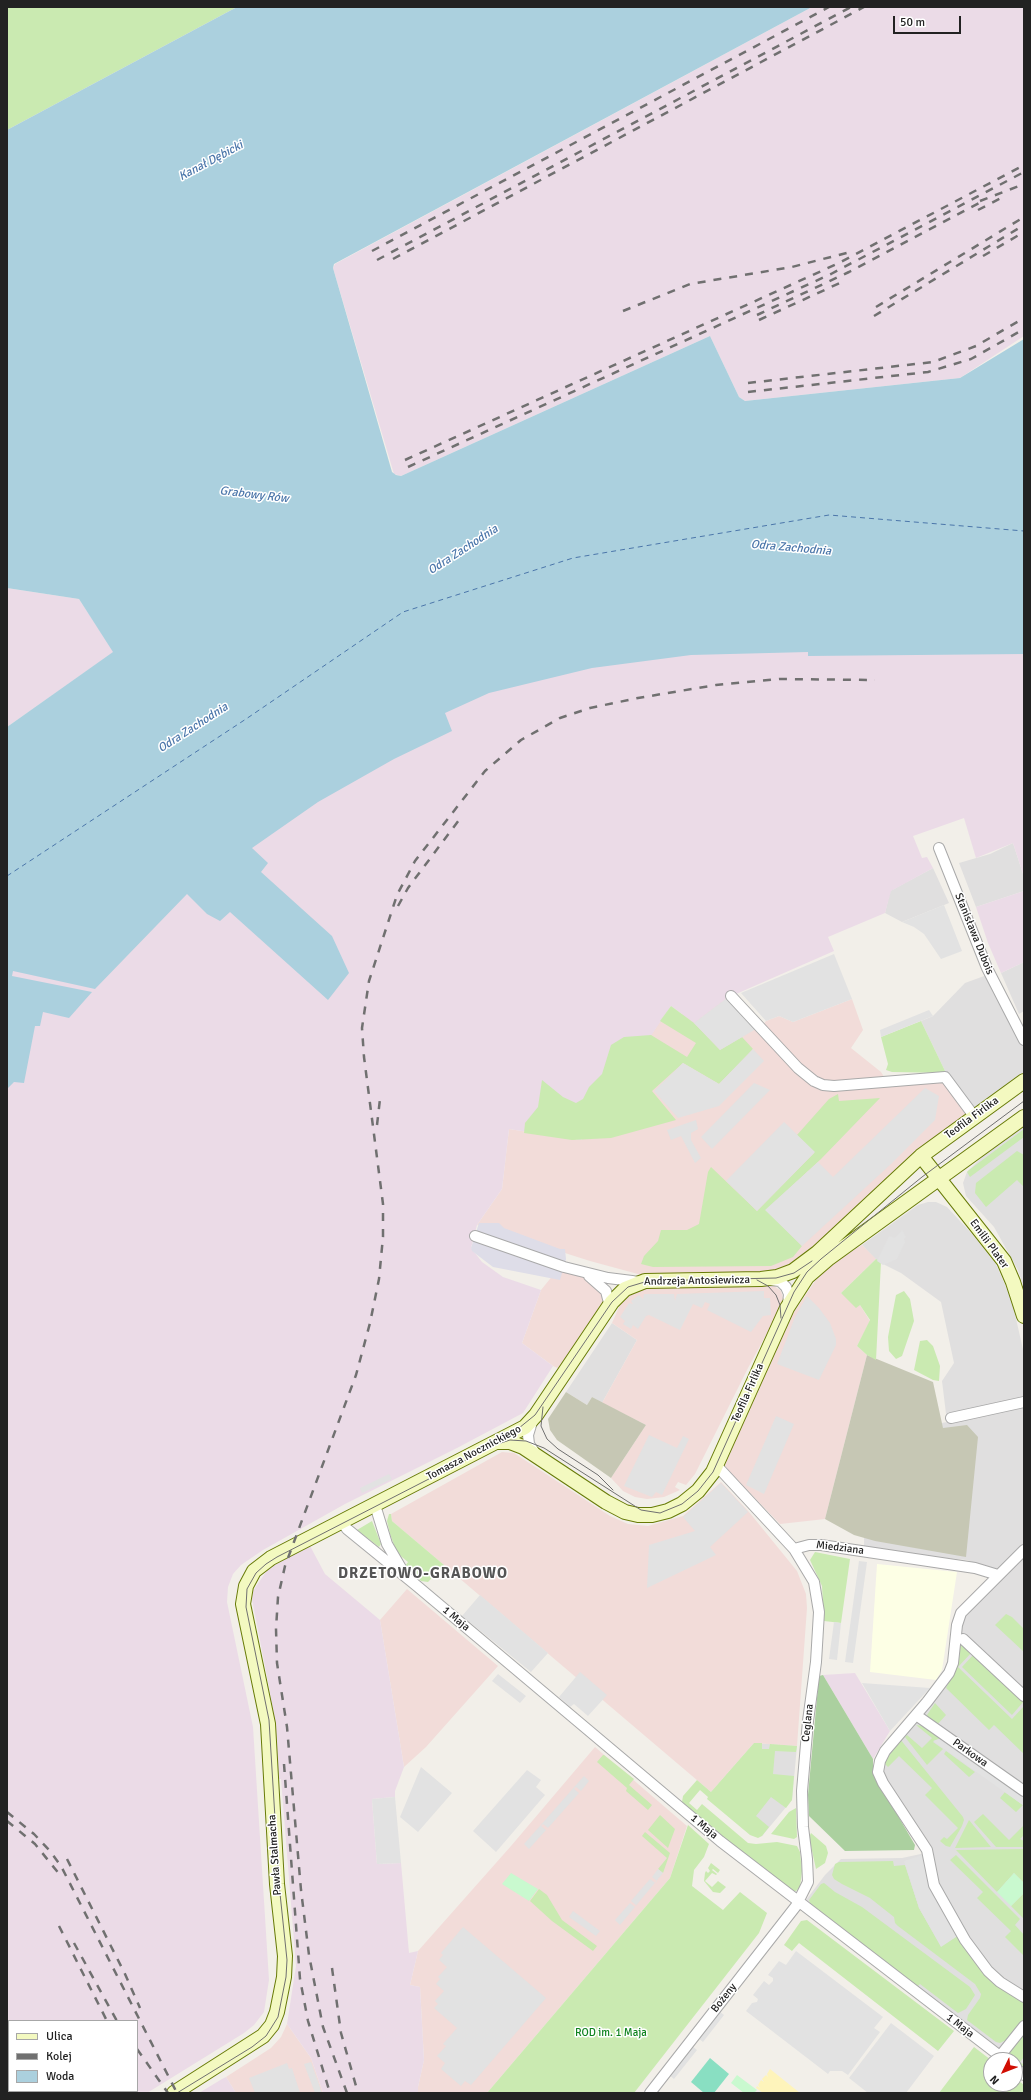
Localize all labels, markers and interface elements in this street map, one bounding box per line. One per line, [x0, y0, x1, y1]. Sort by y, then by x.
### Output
scale bar [895, 8, 963, 34]
text: 50 m [900, 15, 925, 30]
water label: Kanał Dębicki [176, 138, 246, 184]
water label: Grabowy Rów [219, 484, 289, 506]
water label: Odra Zachodnia [425, 522, 501, 578]
water label: Odra Zachodnia [750, 537, 832, 559]
water label: Odra Zachodnia [155, 700, 231, 756]
street label: Stanisława Dubois [952, 891, 996, 977]
street label: Teofila Firlika [943, 1094, 1001, 1142]
street label: Emilii Plater [967, 1217, 1011, 1271]
street label: Andrzeja Antosiewicza [644, 1273, 750, 1289]
street label: Teofila Firlika [729, 1361, 767, 1425]
street label: Tomasza Nocznickiego [424, 1422, 524, 1484]
street label: Miedziana [815, 1539, 865, 1557]
district label: DRZETOWO-GRABOWO [338, 1565, 508, 1583]
street label: 1 Maja [440, 1604, 472, 1634]
street label: Ceglana [799, 1703, 817, 1743]
street label: Parkowa [950, 1736, 990, 1770]
street label: 1 Maja [688, 1812, 720, 1842]
street label: Pawła Stalmacha [266, 1814, 284, 1896]
street label: Bożeny [709, 1981, 739, 2015]
street label: 1 Maja [944, 2011, 976, 2041]
legend [8, 2020, 138, 2092]
park label: ROD im. 1 Maja [575, 2026, 647, 2040]
text: Ulica [46, 2029, 73, 2044]
text: Kolej [46, 2049, 72, 2064]
north arrow [983, 2052, 1023, 2092]
text: Woda [46, 2069, 74, 2084]
text: N [987, 2073, 1002, 2087]

